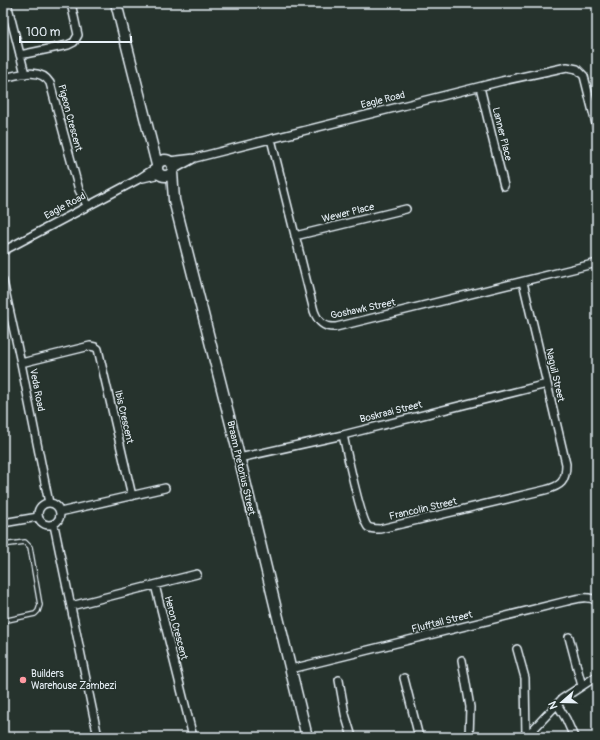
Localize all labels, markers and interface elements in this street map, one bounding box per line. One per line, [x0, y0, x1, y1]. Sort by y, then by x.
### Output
scale bar [20, 18, 131, 44]
text: 100 m [26, 25, 61, 40]
street label: Pigeon Crescent [55, 83, 85, 154]
street label: Eagle Road [360, 89, 406, 111]
street label: Lanner Place [490, 106, 514, 162]
street label: Eagle Road [42, 190, 88, 222]
street label: Wewer Place [321, 201, 375, 225]
street label: Goshawk Street [329, 296, 397, 322]
street label: Naguil Street [543, 347, 567, 404]
street label: Veda Road [27, 368, 47, 413]
street label: Ibis Crescent [112, 389, 136, 446]
street label: Boskraai Street [359, 398, 424, 426]
street label: Braam Pretorius Street [224, 420, 258, 517]
street label: Francolin Street [388, 495, 459, 523]
street label: Heron Crescent [162, 595, 191, 662]
street label: Flufftail Street [410, 608, 475, 635]
place label: Builders Warehouse Zambezi [31, 668, 117, 692]
marker: Builders Warehouse Zambezi [18, 675, 28, 685]
north arrow [542, 682, 582, 722]
text: N [546, 699, 560, 711]

